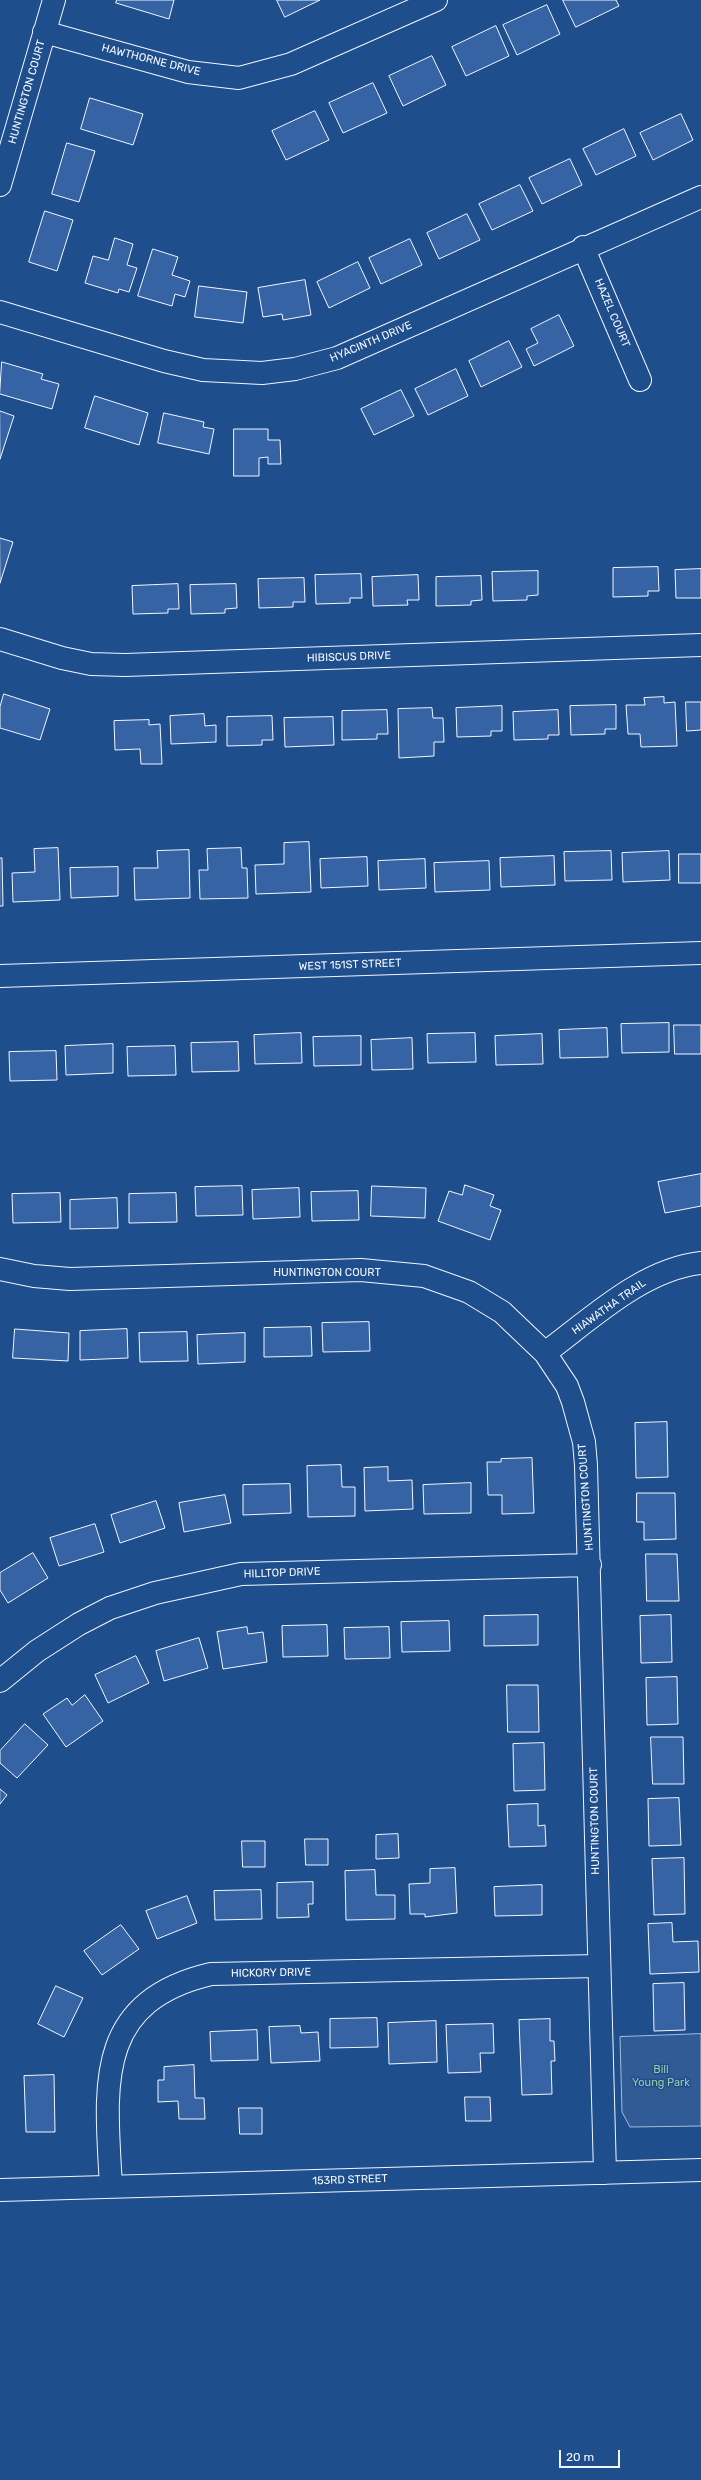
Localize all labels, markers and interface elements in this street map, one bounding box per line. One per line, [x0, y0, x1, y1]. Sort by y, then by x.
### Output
street label: HUNTINGTON COURT [6, 38, 48, 146]
street label: HAWTHORNE DRIVE [100, 41, 202, 79]
street label: HAZEL COURT [592, 277, 632, 349]
street label: HYACINTH DRIVE [328, 319, 414, 365]
street label: HIBISCUS DRIVE [307, 649, 391, 665]
street label: WEST 151ST STREET [298, 957, 402, 973]
street label: HUNTINGTON COURT [273, 1266, 381, 1280]
street label: HIAWATHA TRAIL [569, 1277, 649, 1337]
street label: HUNTINGTON COURT [576, 1443, 596, 1551]
street label: HILLTOP DRIVE [243, 1565, 321, 1581]
street label: HUNTINGTON COURT [587, 1767, 603, 1875]
street label: HICKORY DRIVE [231, 1966, 311, 1980]
park label: Bill Young Park [632, 2063, 690, 2089]
street label: 153RD STREET [312, 2172, 388, 2188]
scale bar [561, 2442, 622, 2468]
text: 20 m [566, 2450, 594, 2464]

